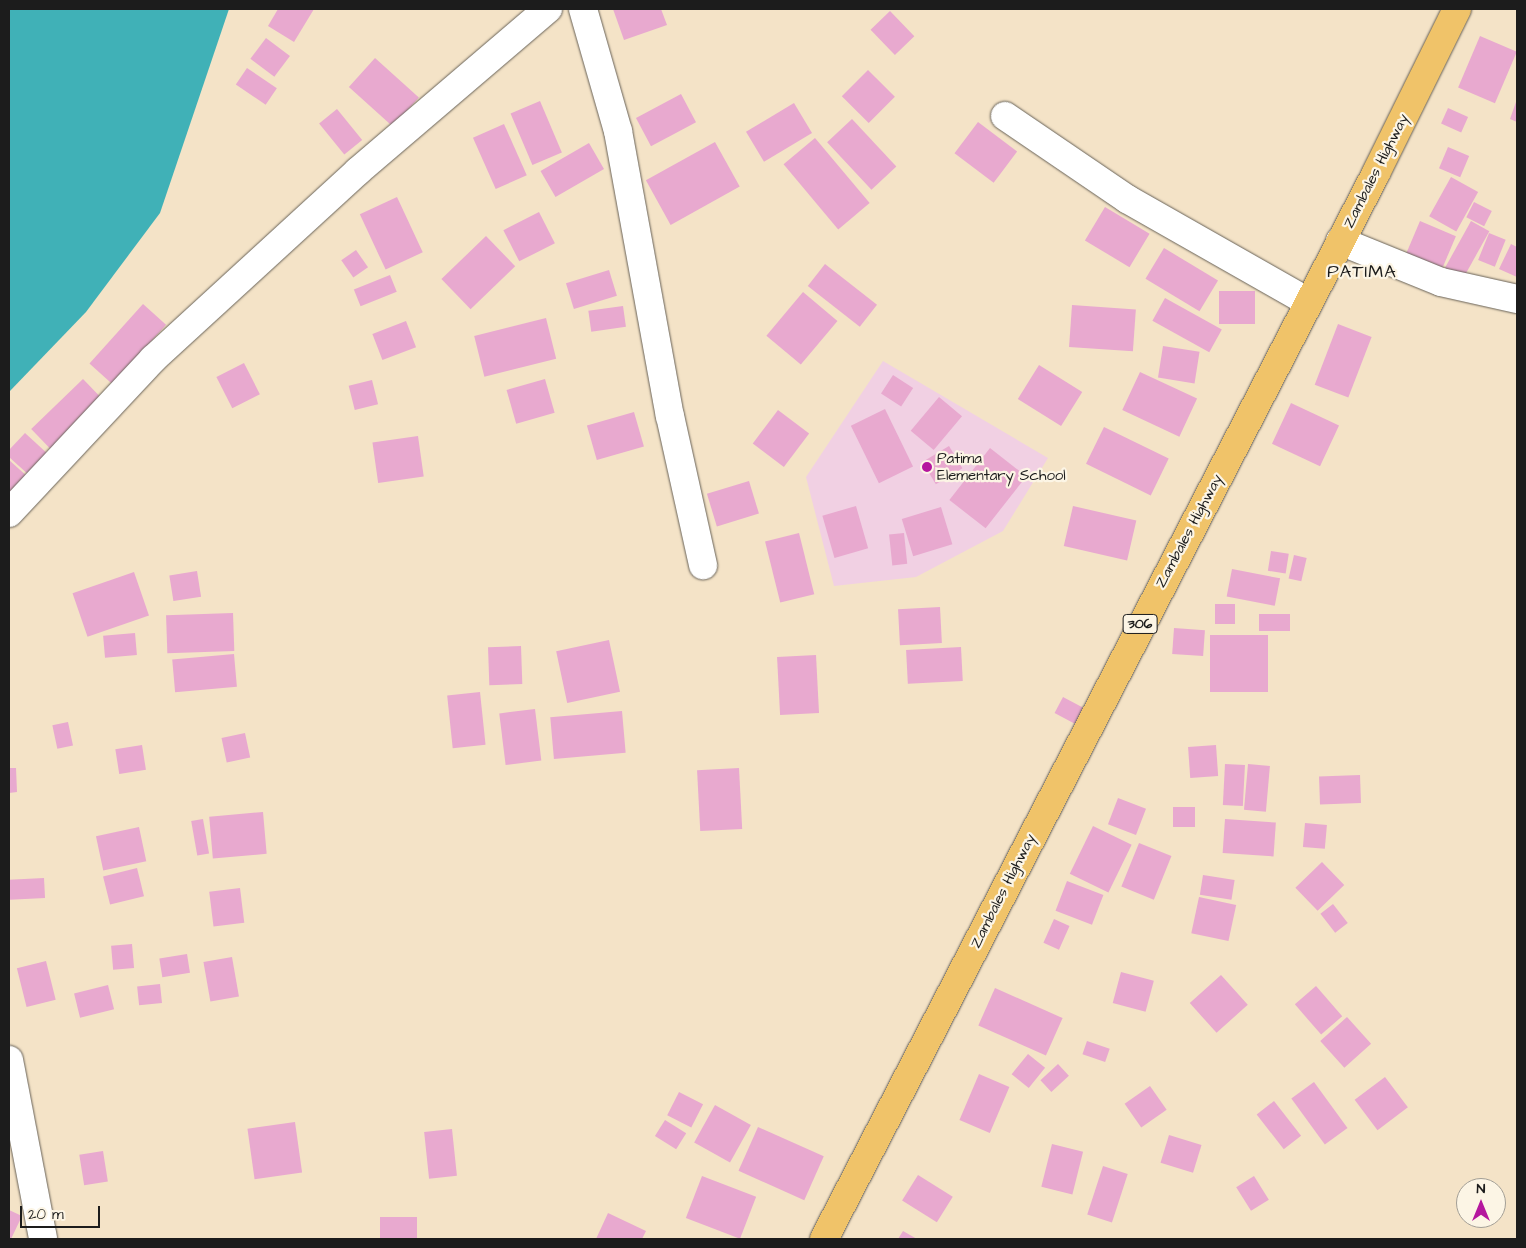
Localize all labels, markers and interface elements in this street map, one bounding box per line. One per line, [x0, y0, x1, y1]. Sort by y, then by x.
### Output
street label: Zambales Highway [1339, 111, 1413, 231]
district label: PATIMA [1327, 261, 1397, 283]
place label: Patima Elementary School [937, 449, 1066, 484]
marker: Patima Elementary School [921, 461, 933, 473]
street label: Zambales Highway [1152, 471, 1226, 591]
road number: 306 [1122, 612, 1158, 636]
street label: Zambales Highway [966, 831, 1040, 951]
north arrow [1456, 1178, 1506, 1228]
text: N [1477, 1179, 1485, 1199]
scale bar [22, 1196, 102, 1228]
text: 20 m [28, 1204, 64, 1225]

